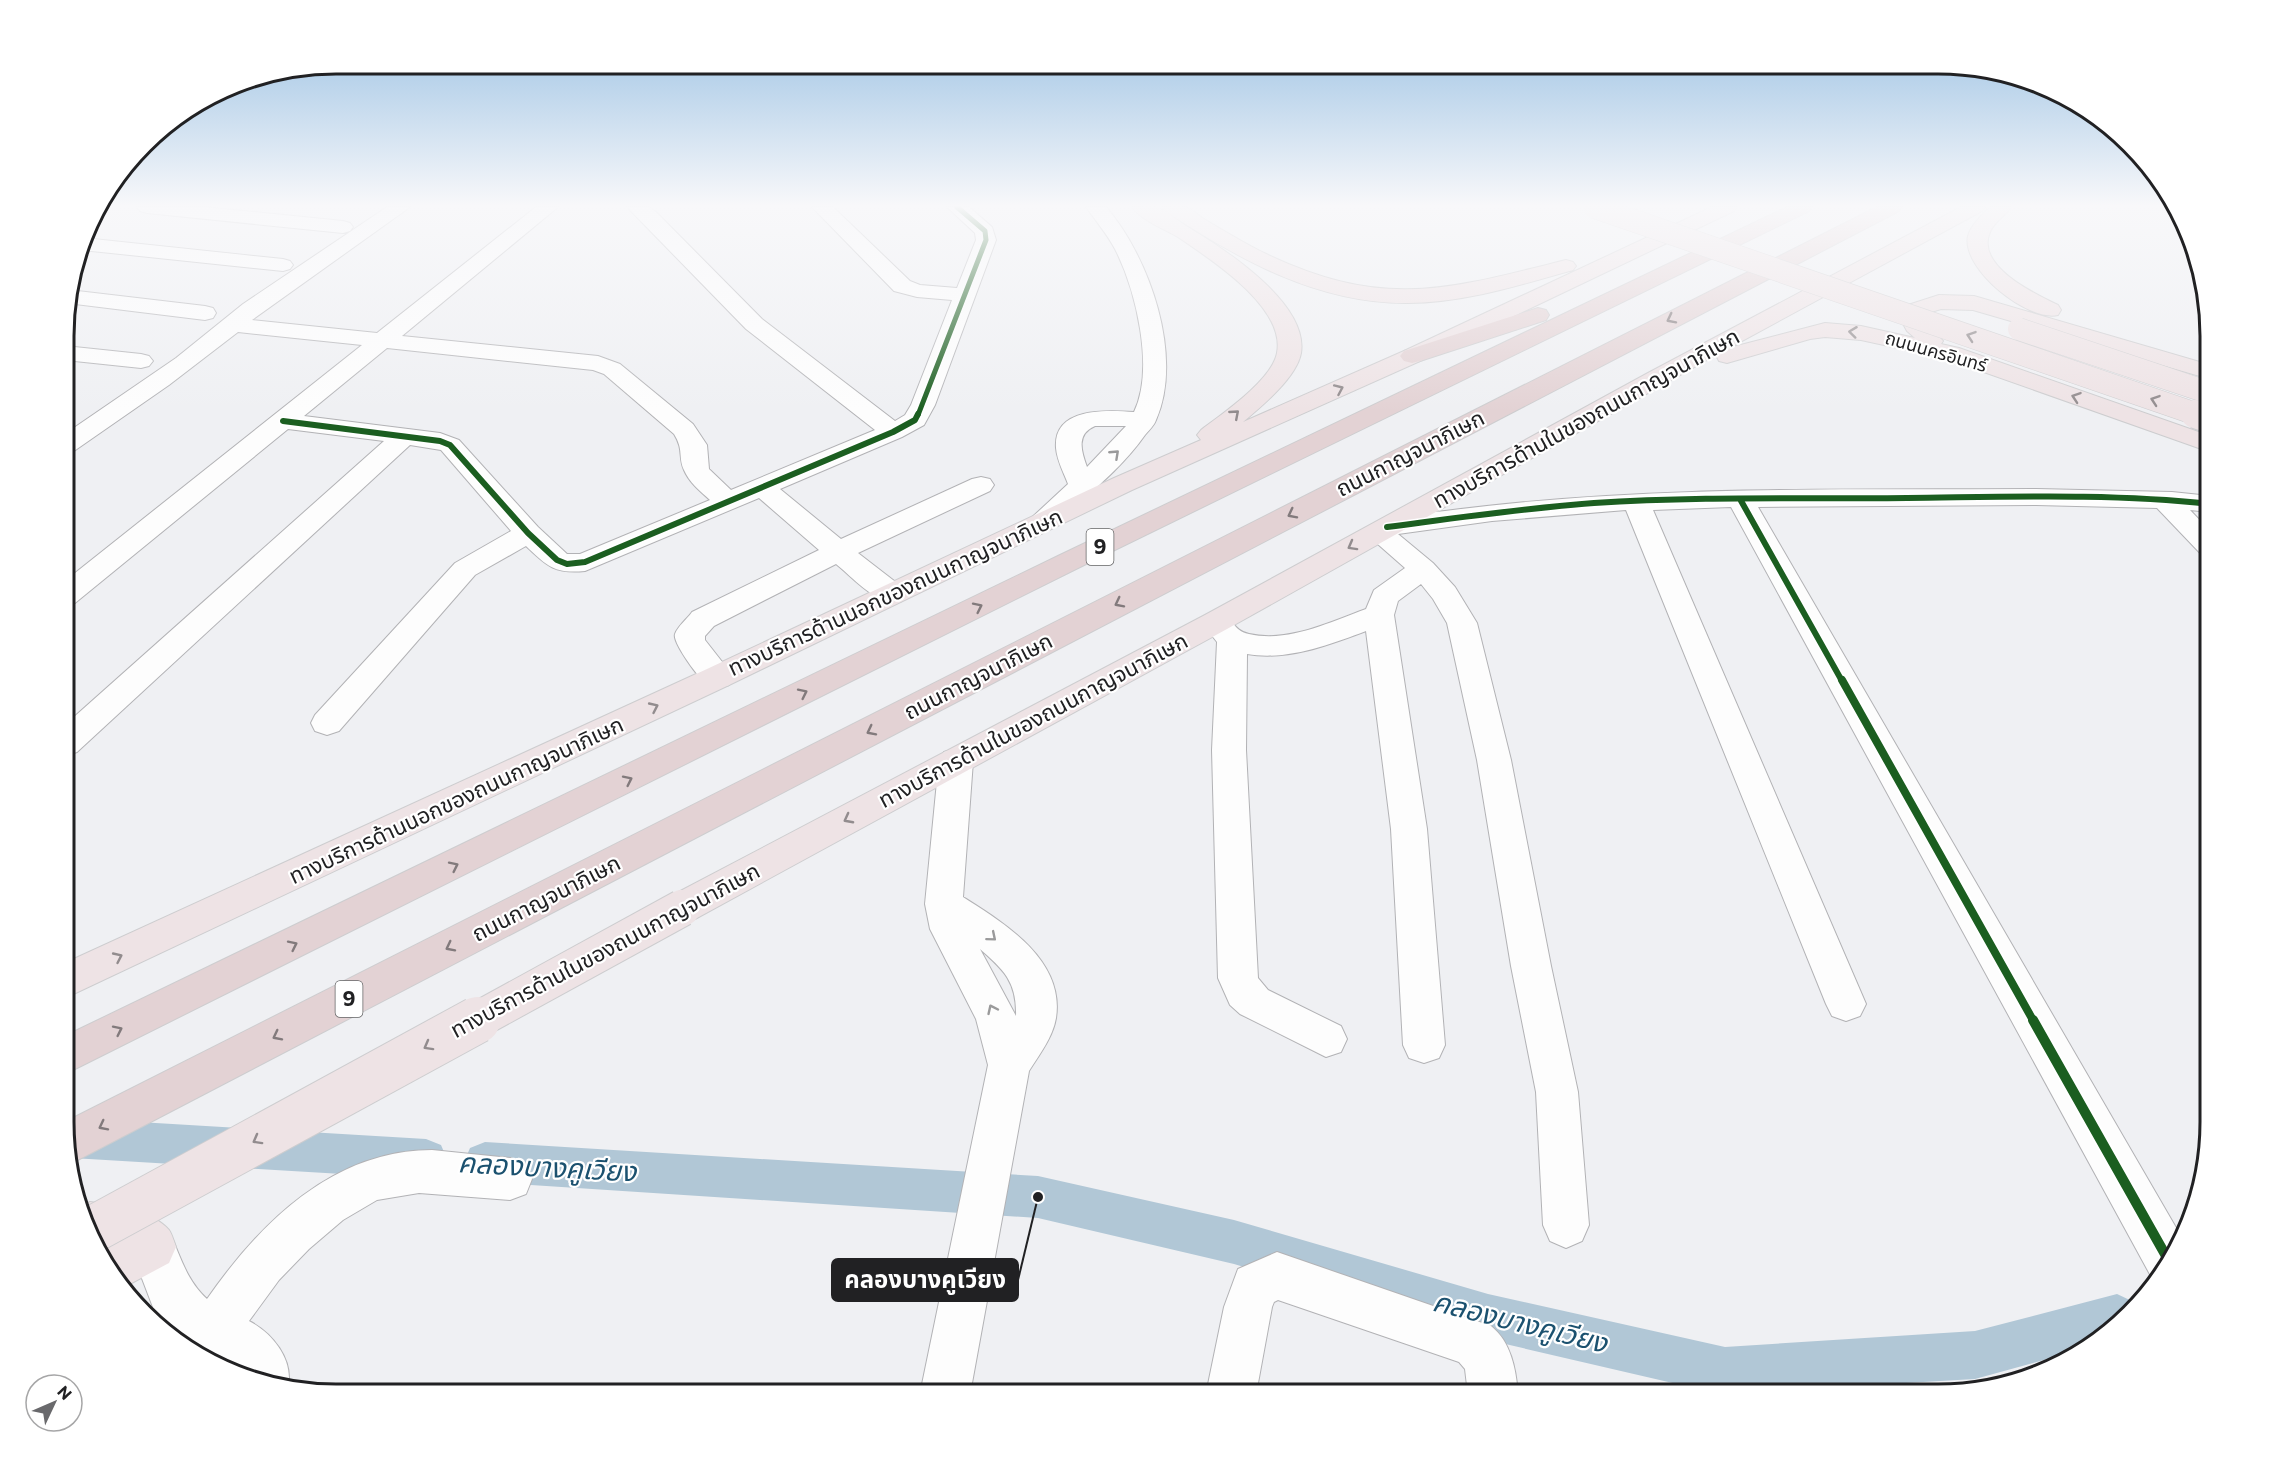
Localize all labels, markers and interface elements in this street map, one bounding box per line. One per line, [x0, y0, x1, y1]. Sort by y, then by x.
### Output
one-way arrow [1667, 312, 1678, 324]
street label: ทางบริการด้านในของถนนกาญจนาภิเษก [1428, 322, 1744, 513]
one-way arrow [1848, 326, 1858, 339]
street label: ถนนนครอินทร์ [1883, 326, 1991, 376]
one-way arrow [1966, 331, 1977, 344]
one-way arrow [1333, 385, 1344, 397]
one-way arrow [2071, 392, 2082, 404]
one-way arrow [2150, 394, 2161, 407]
street label: ถนนกาญจนาภิเษก [1331, 403, 1489, 502]
one-way arrow [1228, 410, 1239, 421]
one-way arrow [1108, 450, 1119, 461]
street label: ทางบริการด้านนอกของถนนกาญจนาภิเษก [724, 503, 1066, 681]
one-way arrow [1288, 507, 1299, 518]
road number: 9 [1086, 529, 1114, 565]
one-way arrow [1347, 539, 1358, 550]
one-way arrow [1114, 596, 1125, 607]
one-way arrow [972, 603, 983, 614]
street label: ทางบริการด้านในของถนนกาญจนาภิเษก [873, 626, 1192, 813]
street label: ถนนกาญจนาภิเษก [899, 627, 1057, 725]
one-way arrow [797, 689, 808, 701]
one-way arrow [648, 702, 659, 714]
street label: ทางบริการด้านนอกของถนนกาญจนาภิเษก [284, 710, 627, 889]
one-way arrow [866, 724, 877, 735]
one-way arrow [622, 775, 633, 787]
one-way arrow [844, 812, 854, 823]
street label: ถนนกาญจนาภิเษก [467, 848, 625, 947]
street label: ทางบริการด้านในของถนนกาญจนาภิเษก [445, 856, 764, 1043]
one-way arrow [447, 862, 458, 873]
one-way arrow [985, 930, 996, 941]
one-way arrow [287, 940, 298, 952]
one-way arrow [445, 940, 456, 952]
one-way arrow [112, 952, 123, 964]
road number: 9 [336, 981, 362, 1017]
one-way arrow [987, 1005, 999, 1016]
one-way arrow [111, 1026, 122, 1037]
one-way arrow [272, 1029, 283, 1041]
one-way arrow [424, 1039, 434, 1051]
one-way arrow [99, 1118, 110, 1130]
one-way arrow [253, 1133, 263, 1144]
water label: คลองบางคูเวียง [457, 1144, 639, 1190]
callout: คลองบางคูเวียง [832, 1259, 1018, 1301]
text: คลองบางคูเวียง [844, 1264, 1006, 1295]
water label: คลองบางคูเวียง [1429, 1283, 1613, 1361]
north arrow [24, 1373, 84, 1433]
text: N [54, 1381, 76, 1403]

